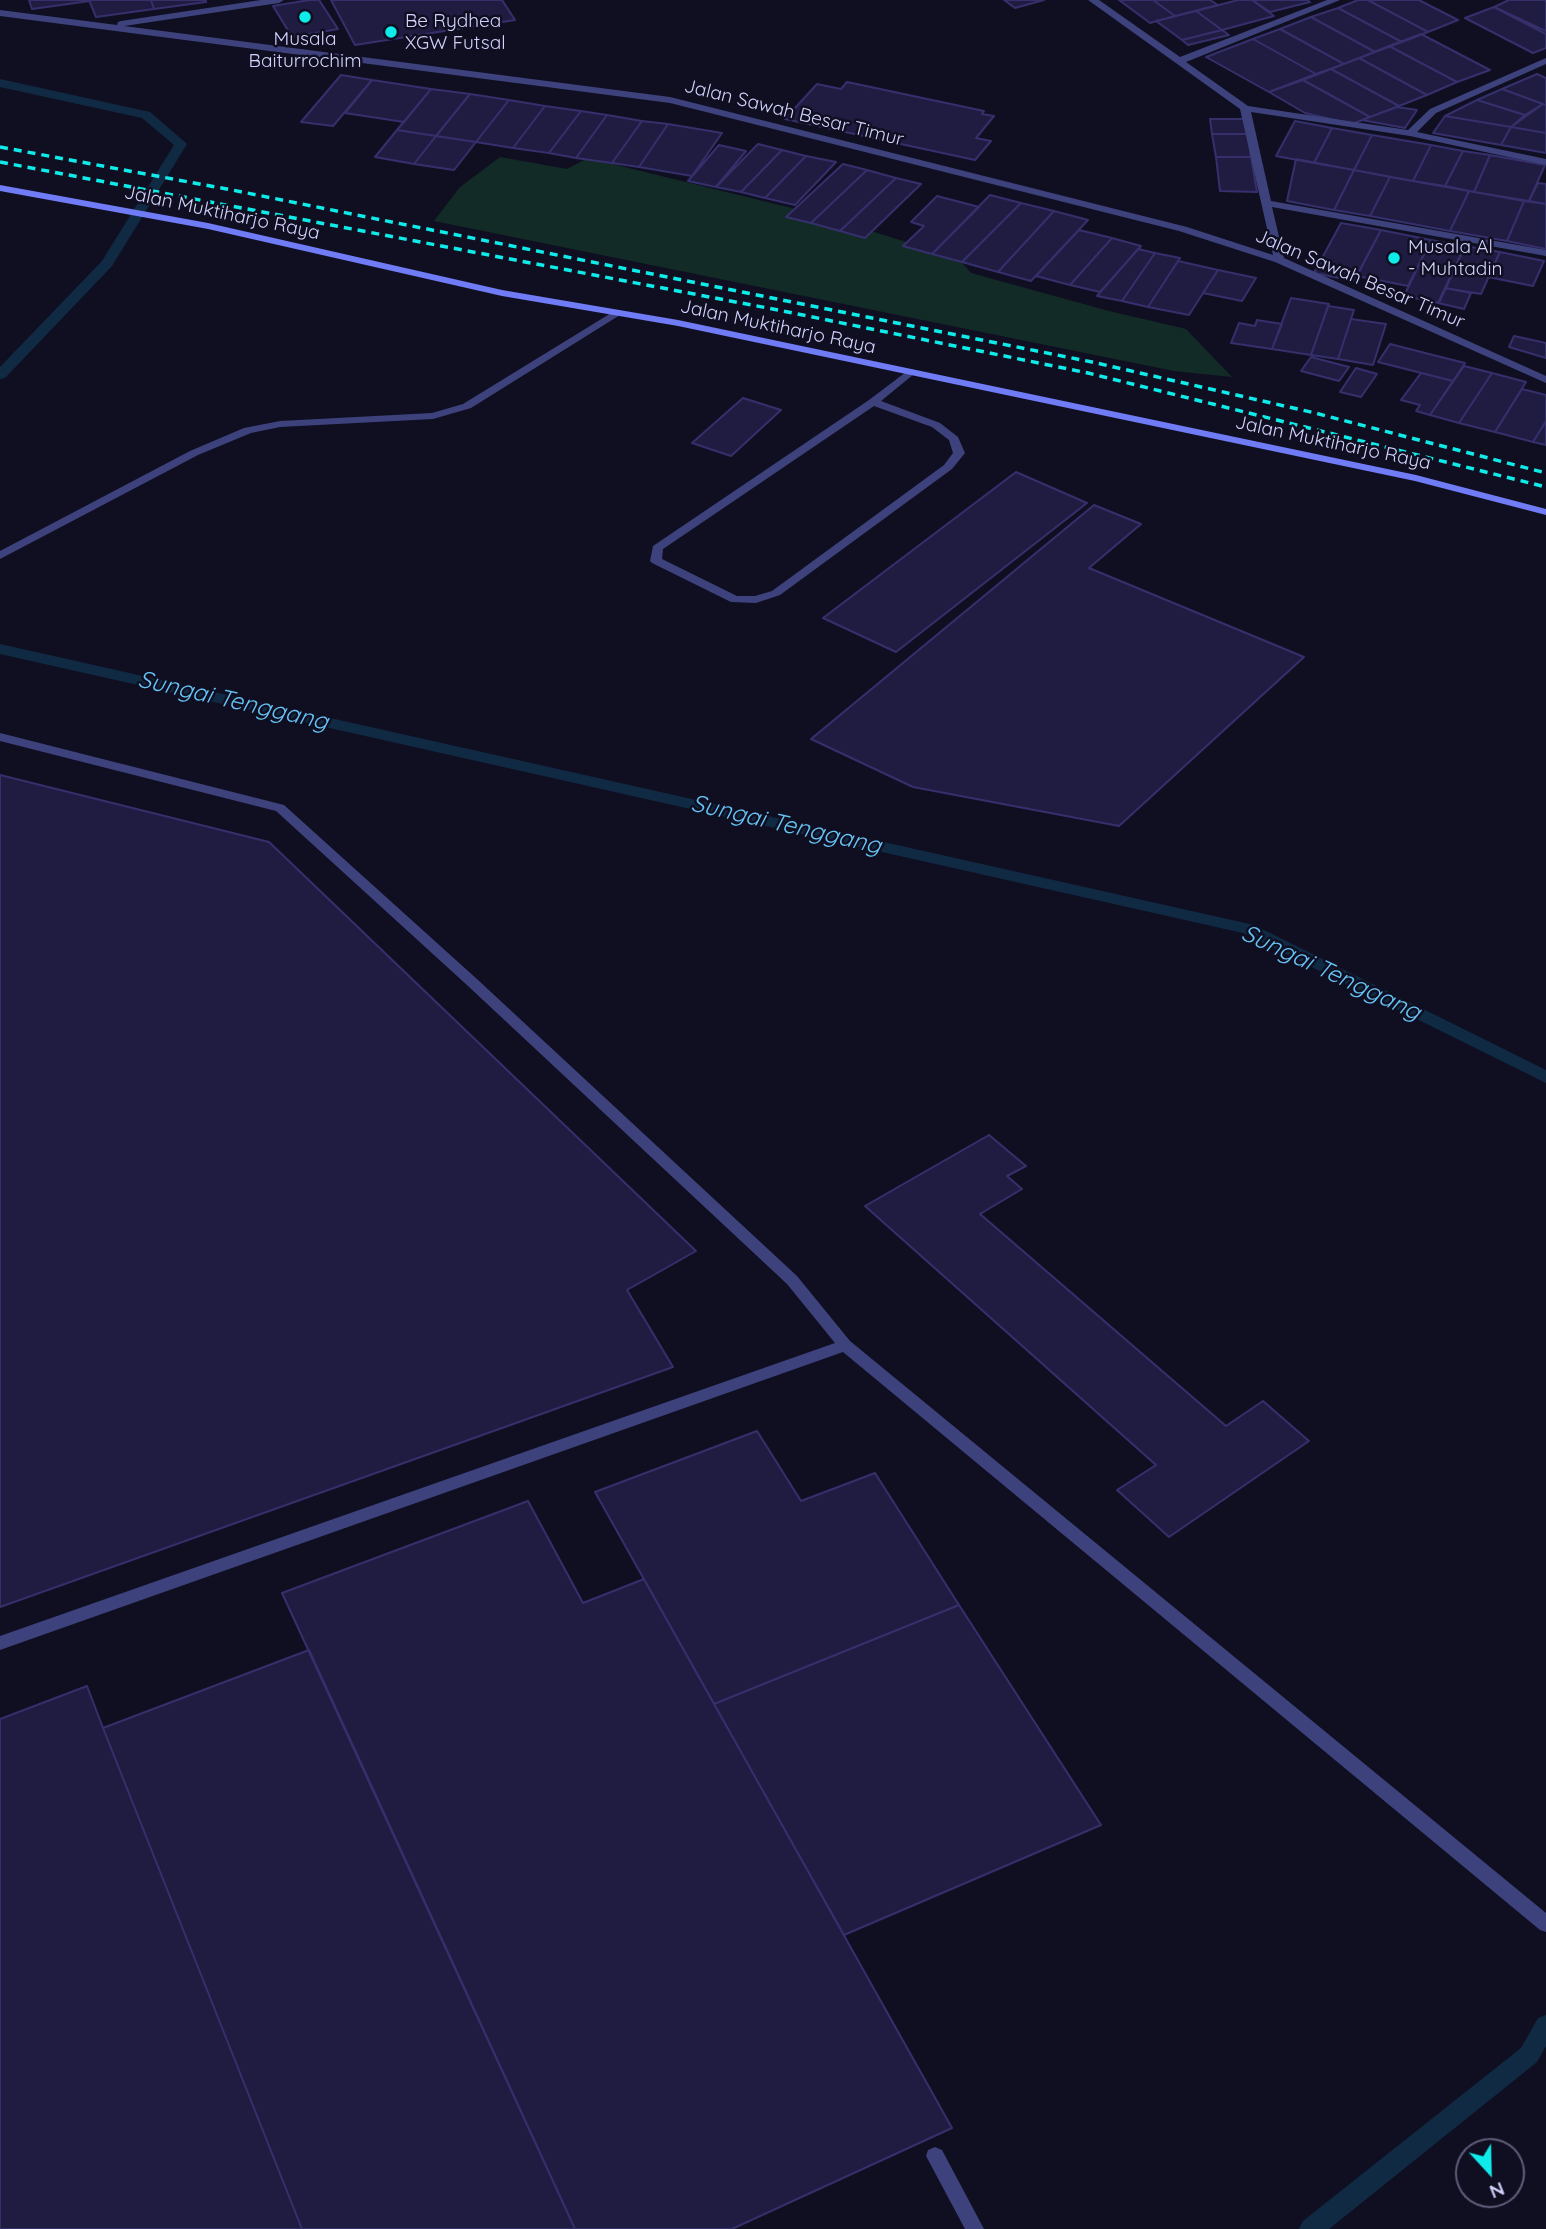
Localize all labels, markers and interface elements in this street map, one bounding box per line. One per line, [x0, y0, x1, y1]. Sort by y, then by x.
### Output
marker: Musala Baiturrochim [297, 9, 313, 25]
place label: Be Rydhea XGW Futsal [405, 10, 506, 54]
marker: Be Rydhea XGW Futsal [383, 24, 399, 40]
place label: Musala Baiturrochim [249, 28, 361, 72]
street label: Jalan Sawah Besar Timur [682, 75, 906, 151]
street label: Jalan Muktiharjo Raya [122, 181, 322, 245]
street label: Jalan Sawah Besar Timur [1252, 224, 1468, 334]
place label: Musala Al - Muhtadin [1408, 236, 1502, 280]
marker: Musala Al - Muhtadin [1386, 250, 1402, 266]
street label: Jalan Muktiharjo Raya [678, 295, 878, 359]
street label: Jalan Muktiharjo Raya [1233, 411, 1433, 475]
water label: Sungai Tenggang [135, 665, 331, 737]
water label: Sungai Tenggang [688, 789, 884, 861]
water label: Sungai Tenggang [1237, 919, 1425, 1027]
north arrow [1455, 2138, 1525, 2208]
text: N [1486, 2177, 1508, 2204]

